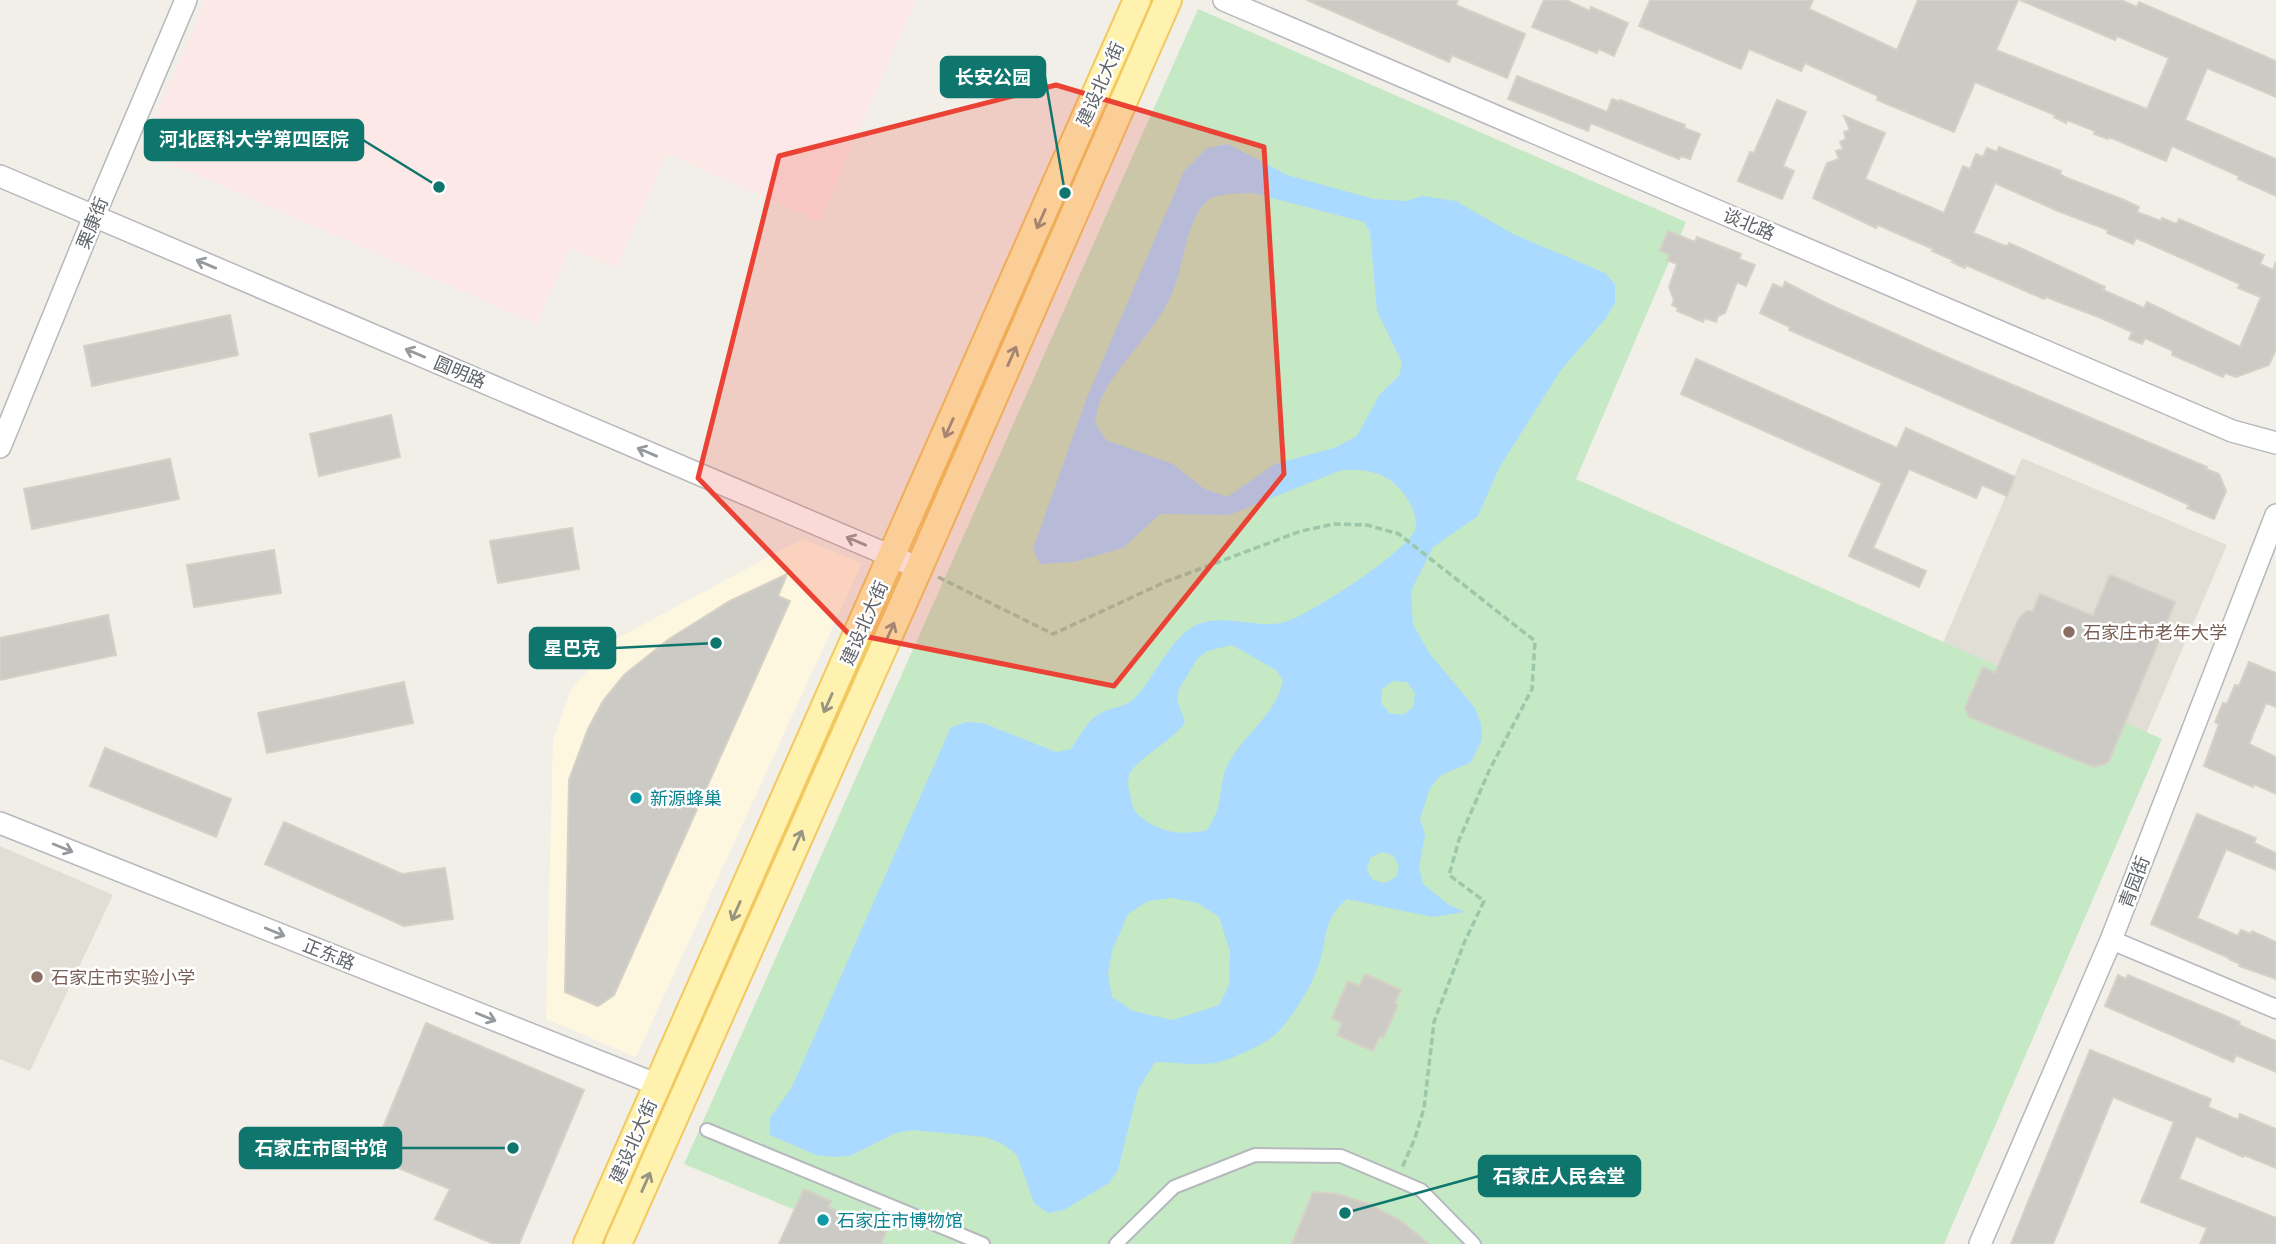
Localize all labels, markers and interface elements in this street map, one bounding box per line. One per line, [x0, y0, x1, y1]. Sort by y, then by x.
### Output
street label: 建设北大街 [1071, 38, 1129, 130]
callout: 长安公园 [941, 57, 1045, 97]
text: 长安公园 [955, 65, 1031, 89]
callout: 河北医科大学第四医院 [145, 120, 363, 160]
text: 河北医科大学第四医院 [159, 127, 349, 151]
street label: 栗康街 [71, 194, 113, 252]
street label: 谈北路 [1720, 203, 1778, 245]
one-way arrow [1034, 208, 1047, 230]
one-way arrow [196, 256, 217, 269]
one-way arrow [405, 346, 426, 359]
one-way arrow [1006, 346, 1019, 367]
street label: 圆明路 [431, 351, 489, 393]
one-way arrow [942, 417, 955, 438]
one-way arrow [637, 444, 658, 457]
one-way arrow [846, 533, 868, 546]
street label: 建设北大街 [835, 577, 893, 669]
place label: 石家庄市老年大学 [2083, 621, 2227, 644]
one-way arrow [885, 622, 898, 643]
marker: 石家庄市老年大学 [2061, 624, 2077, 640]
callout: 星巴克 [530, 628, 615, 668]
text: 星巴克 [543, 636, 601, 660]
one-way arrow [821, 692, 834, 713]
place label: 新源蜂巢 [650, 787, 722, 810]
marker: 新源蜂巢 [628, 790, 644, 806]
one-way arrow [792, 829, 805, 851]
one-way arrow [52, 842, 74, 855]
street label: 青园街 [2114, 853, 2154, 911]
one-way arrow [729, 900, 742, 921]
one-way arrow [263, 927, 285, 940]
street label: 正东路 [300, 933, 358, 975]
place label: 石家庄市实验小学 [51, 966, 195, 989]
marker: 石家庄市实验小学 [29, 969, 45, 985]
one-way arrow [475, 1011, 496, 1024]
street label: 建设北大街 [604, 1095, 662, 1187]
callout: 石家庄市图书馆 [240, 1128, 401, 1168]
text: 石家庄市图书馆 [254, 1136, 388, 1160]
callout: 石家庄人民会堂 [1479, 1156, 1640, 1196]
text: 石家庄人民会堂 [1492, 1164, 1626, 1188]
one-way arrow [640, 1171, 653, 1193]
place label: 石家庄市博物馆 [837, 1209, 963, 1232]
marker: 石家庄市博物馆 [815, 1212, 831, 1228]

